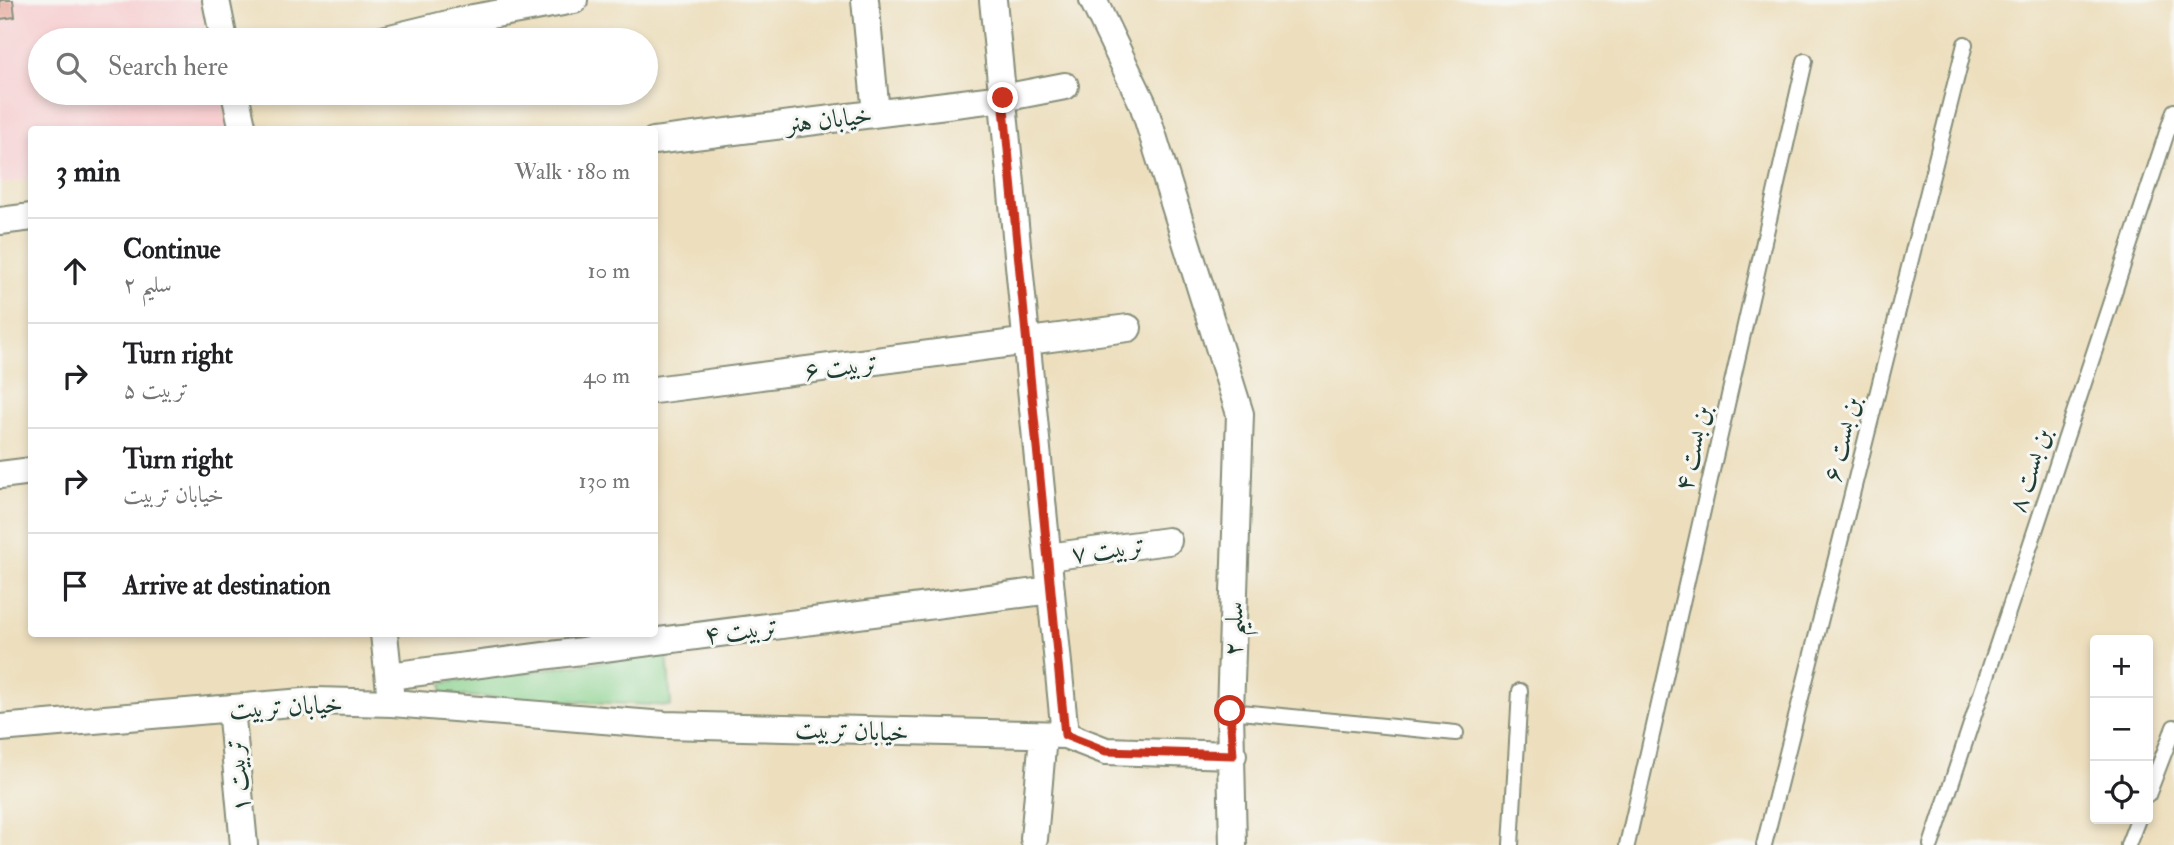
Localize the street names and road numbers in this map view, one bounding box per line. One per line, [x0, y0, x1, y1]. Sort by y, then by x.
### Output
street label: خیابان هنر [781, 99, 874, 142]
street label: تربیت ۶ [802, 347, 880, 387]
street label: بن بست ۶ [1816, 393, 1868, 485]
street label: بن بست ۴ [1668, 402, 1718, 494]
street label: بن بست ۸ [2001, 424, 2059, 517]
street label: تربیت ۷ [1069, 530, 1147, 570]
street label: سلیم ۲ [1217, 601, 1260, 657]
street label: تربیت ۴ [702, 611, 780, 651]
street label: خیابان تربیت [228, 688, 344, 726]
street label: خیابان تربیت [794, 713, 909, 749]
street label: تربیت ۱ [218, 737, 258, 814]

